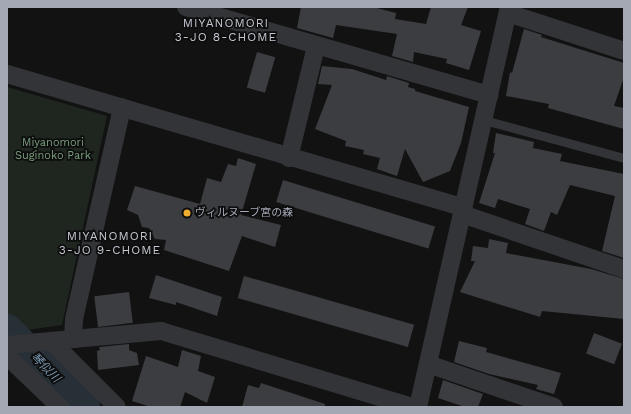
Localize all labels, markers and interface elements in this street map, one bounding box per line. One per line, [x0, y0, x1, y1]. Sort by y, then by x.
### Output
district label: MIYANOMORI 3-JO 8-CHOME [175, 17, 277, 45]
park label: Miyanomori Suginoko Park [15, 137, 91, 163]
place label: ヴィルヌーブ宮の森 [195, 206, 294, 220]
marker: ヴィルヌーブ宮の森 [182, 208, 192, 218]
district label: MIYANOMORI 3-JO 9-CHOME [59, 230, 161, 258]
water label: 琴似川 [27, 350, 63, 386]

